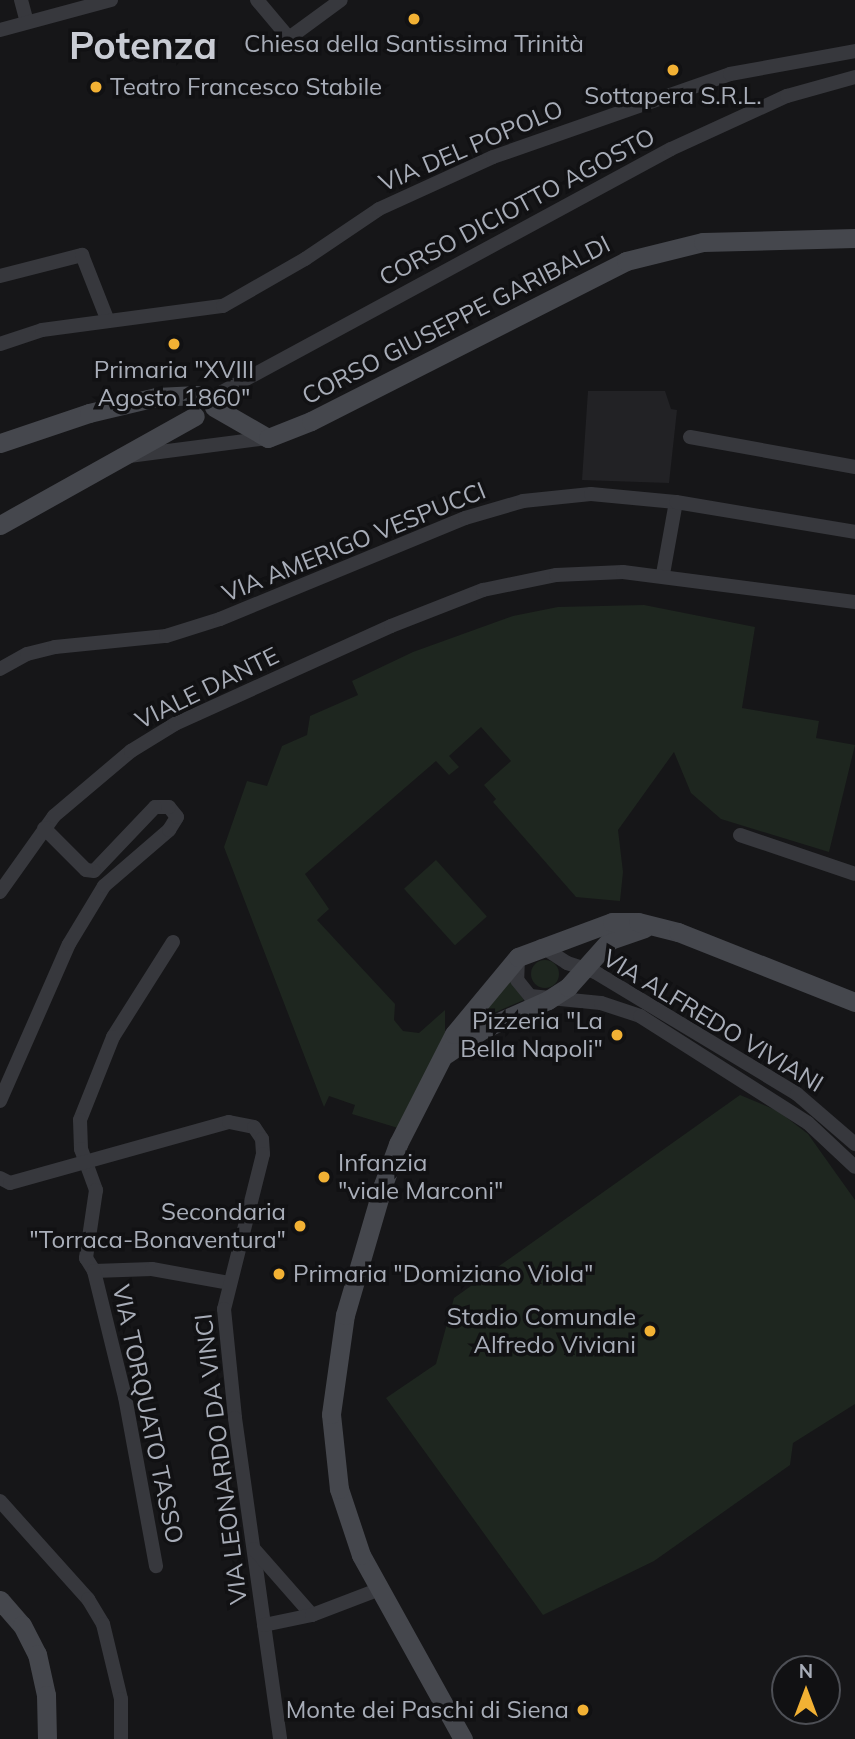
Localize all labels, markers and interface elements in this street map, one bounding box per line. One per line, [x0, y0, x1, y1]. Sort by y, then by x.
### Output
marker: Chiesa della Santissima Trinità [406, 11, 422, 27]
district label: Potenza [69, 23, 217, 69]
place label: Chiesa della Santissima Trinità [244, 30, 584, 58]
marker: Sottapera S.R.L. [665, 62, 681, 78]
place label: Teatro Francesco Stabile [110, 73, 382, 101]
marker: Teatro Francesco Stabile [88, 79, 104, 95]
place label: Sottapera S.R.L. [584, 82, 762, 110]
street label: VIA DEL POPOLO [375, 94, 567, 198]
street label: CORSO DICIOTTO AGOSTO [374, 122, 660, 292]
street label: CORSO GIUSEPPE GARIBALDI [297, 230, 615, 410]
marker: Primaria "XVIII Agosto 1860" [166, 336, 182, 352]
place label: Primaria "XVIII Agosto 1860" [94, 356, 254, 412]
street label: VIA AMERIGO VESPUCCI [218, 476, 490, 608]
street label: VIALE DANTE [131, 641, 283, 735]
street label: VIA ALFREDO VIVIANI [597, 944, 829, 1098]
place label: Pizzeria "La Bella Napoli" [460, 1007, 603, 1063]
marker: Pizzeria "La Bella Napoli" [609, 1027, 625, 1043]
place label: Infanzia "viale Marconi" [338, 1149, 503, 1205]
marker: Infanzia "viale Marconi" [316, 1169, 332, 1185]
place label: Secondaria "Torraca-Bonaventura" [29, 1198, 286, 1254]
marker: Secondaria "Torraca-Bonaventura" [292, 1218, 308, 1234]
place label: Primaria "Domiziano Viola" [293, 1260, 593, 1288]
marker: Primaria "Domiziano Viola" [271, 1266, 287, 1282]
street label: VIA TORQUATO TASSO [106, 1282, 190, 1546]
place label: Stadio Comunale Alfredo Viviani [447, 1303, 636, 1359]
street label: VIA LEONARDO DA VINCI [189, 1312, 253, 1606]
marker: Stadio Comunale Alfredo Viviani [642, 1323, 658, 1339]
north arrow [771, 1655, 841, 1725]
text: N [799, 1659, 813, 1683]
place label: Monte dei Paschi di Siena [286, 1696, 569, 1724]
marker: Monte dei Paschi di Siena [575, 1702, 591, 1718]

